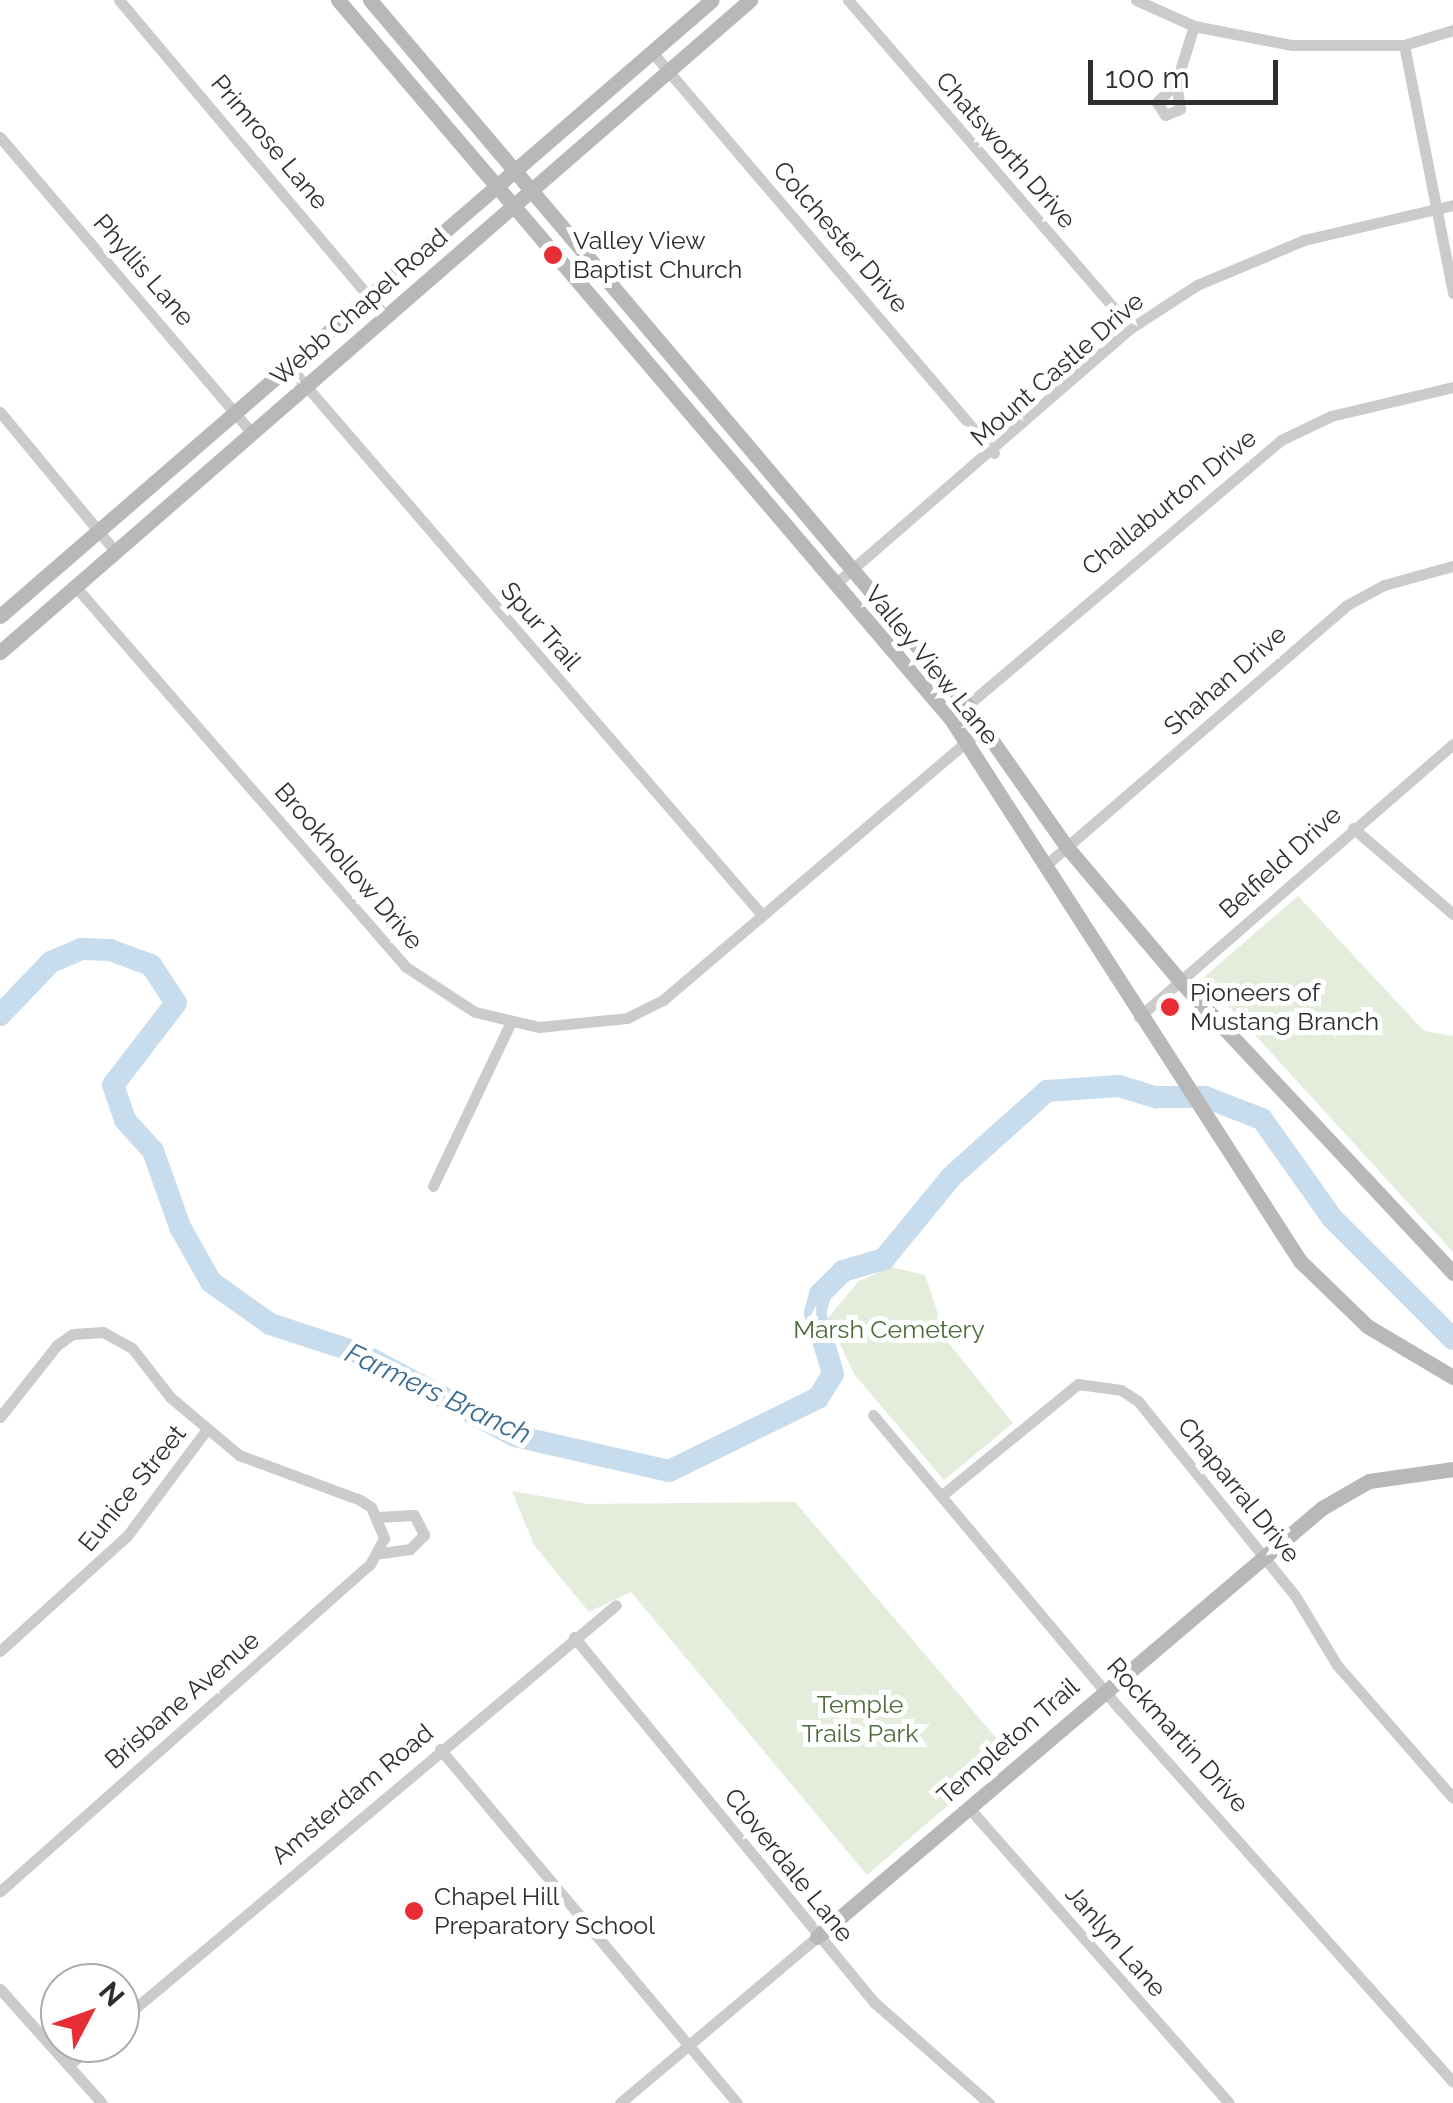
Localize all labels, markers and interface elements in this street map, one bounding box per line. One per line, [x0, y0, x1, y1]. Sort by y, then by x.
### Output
scale bar [1093, 40, 1283, 102]
text: 100 m [1105, 60, 1190, 95]
street label: Chatsworth Drive [930, 65, 1082, 235]
street label: Primrose Lane [205, 69, 335, 215]
street label: Colchester Drive [767, 155, 915, 319]
street label: Phyllis Lane [87, 208, 201, 332]
street label: Webb Chapel Road [264, 222, 454, 392]
place label: Valley View Baptist Church [573, 226, 742, 285]
marker: Valley View Baptist Church [542, 244, 564, 266]
street label: Mount Castle Drive [964, 286, 1150, 452]
street label: Challaburton Drive [1076, 423, 1262, 581]
street label: Spur Trail [494, 575, 588, 677]
street label: Valley View Lane [858, 579, 1006, 751]
street label: Shahan Drive [1158, 619, 1292, 741]
street label: Brookhollow Drive [268, 776, 430, 956]
street label: Belfield Drive [1213, 799, 1347, 925]
place label: Pioneers of Mustang Branch [1190, 978, 1379, 1037]
marker: Pioneers of Mustang Branch [1159, 996, 1181, 1018]
park label: Marsh Cemetery [793, 1314, 985, 1344]
water label: Farmers Branch [340, 1336, 536, 1452]
street label: Chaparral Drive [1171, 1411, 1307, 1569]
street label: Eunice Street [72, 1419, 192, 1557]
street label: Brisbane Avenue [98, 1625, 266, 1775]
street label: Rockmartin Drive [1101, 1652, 1255, 1818]
street label: Templeton Trail [931, 1671, 1085, 1811]
park label: Temple Trails Park [801, 1690, 919, 1749]
street label: Amsterdam Road [265, 1718, 439, 1870]
street label: Cloverdale Lane [718, 1782, 860, 1948]
street label: Janlyn Lane [1059, 1879, 1173, 2003]
place label: Chapel Hill Preparatory School [434, 1882, 656, 1941]
marker: Chapel Hill Preparatory School [403, 1900, 425, 1922]
north arrow [40, 1963, 140, 2063]
text: N [92, 1975, 131, 2013]

